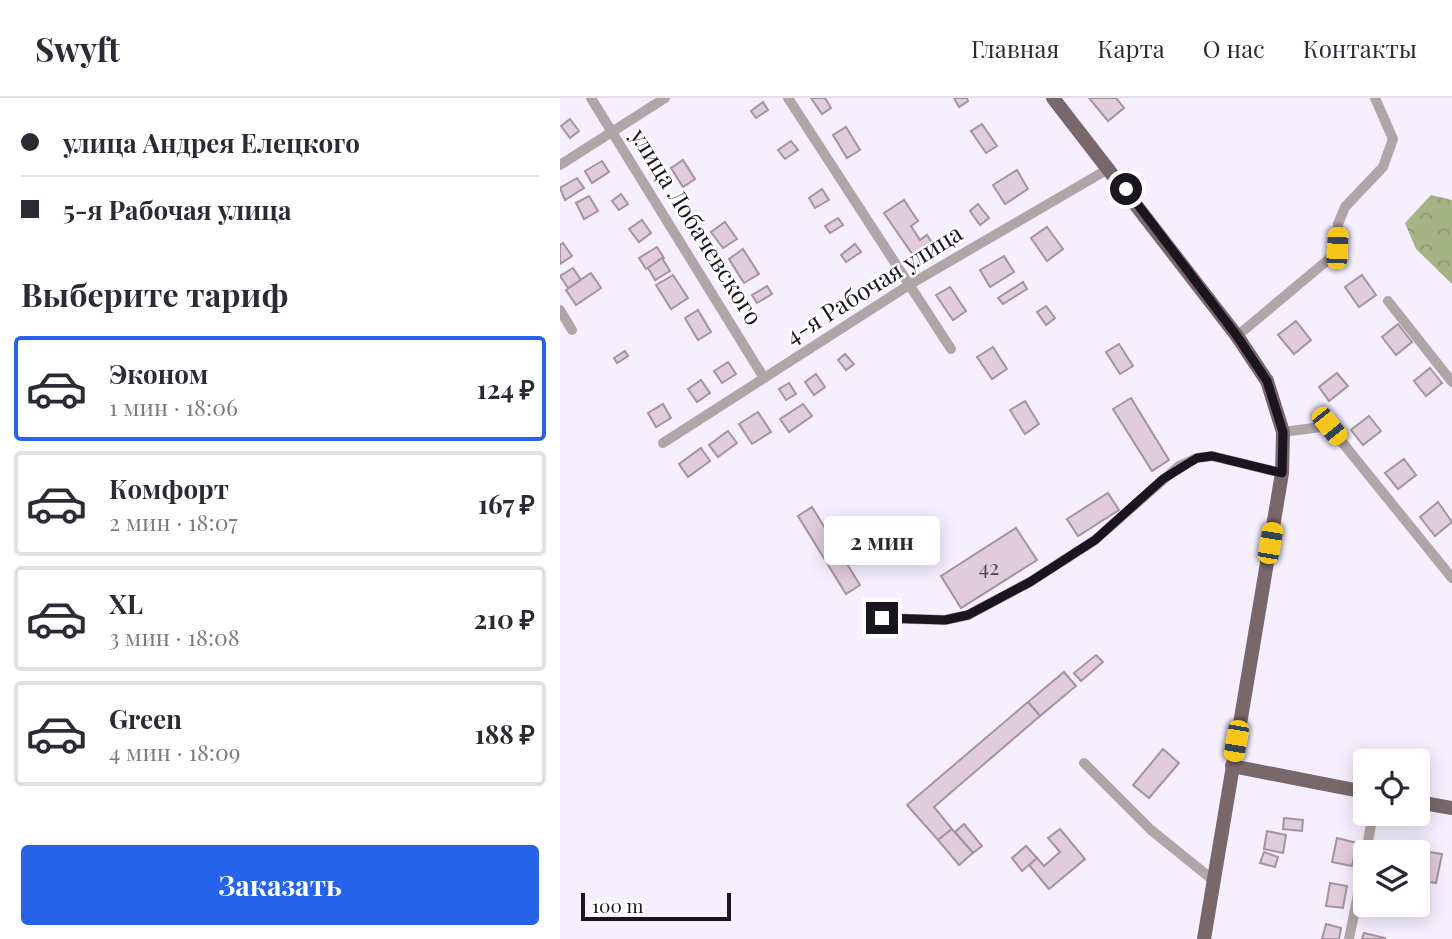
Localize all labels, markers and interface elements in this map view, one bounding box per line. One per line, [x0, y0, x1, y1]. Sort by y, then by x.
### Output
text: Swyft [35, 26, 120, 70]
text: Главная [971, 32, 1059, 64]
text: Карта [1097, 32, 1165, 64]
text: О нас [1203, 32, 1265, 64]
text: Контакты [1303, 32, 1417, 64]
street label: улица Лобачевского [624, 121, 771, 330]
text: улица Андрея Елецкого [63, 125, 360, 160]
route start [1110, 173, 1142, 205]
text: 5-я Рабочая улица [63, 192, 291, 227]
street label: 4-я Рабочая улица [778, 216, 968, 351]
car [1326, 226, 1349, 270]
text: Выберите тариф [21, 272, 288, 315]
text: Эконом [109, 356, 208, 391]
icon: car [25, 357, 88, 420]
text: 124 ₽ [477, 371, 535, 406]
text: 1 мин · 18:06 [109, 391, 238, 422]
car [1308, 403, 1351, 449]
text: Комфорт [109, 471, 229, 506]
icon: car [25, 472, 88, 535]
text: 167 ₽ [478, 486, 535, 521]
text: 2 мин · 18:07 [109, 506, 238, 537]
callout: 2 мин [824, 517, 940, 566]
car [1257, 520, 1284, 566]
text: 2 мин [850, 525, 914, 556]
house number: 42 [979, 552, 999, 580]
text: XL [109, 586, 143, 621]
icon: car [25, 587, 88, 650]
text: 210 ₽ [473, 601, 535, 636]
route end [866, 602, 898, 634]
text: 3 мин · 18:08 [109, 621, 240, 652]
text: Green [109, 701, 182, 736]
icon: car [25, 702, 88, 765]
text: 188 ₽ [475, 716, 535, 751]
car [1223, 718, 1250, 764]
text: 4 мин · 18:09 [109, 736, 241, 767]
map controls [1353, 749, 1430, 917]
button: locate [1353, 749, 1430, 826]
button: layers [1353, 840, 1430, 917]
button: Заказать [21, 845, 539, 925]
scale bar [581, 890, 732, 922]
text: 100 m [592, 892, 643, 918]

